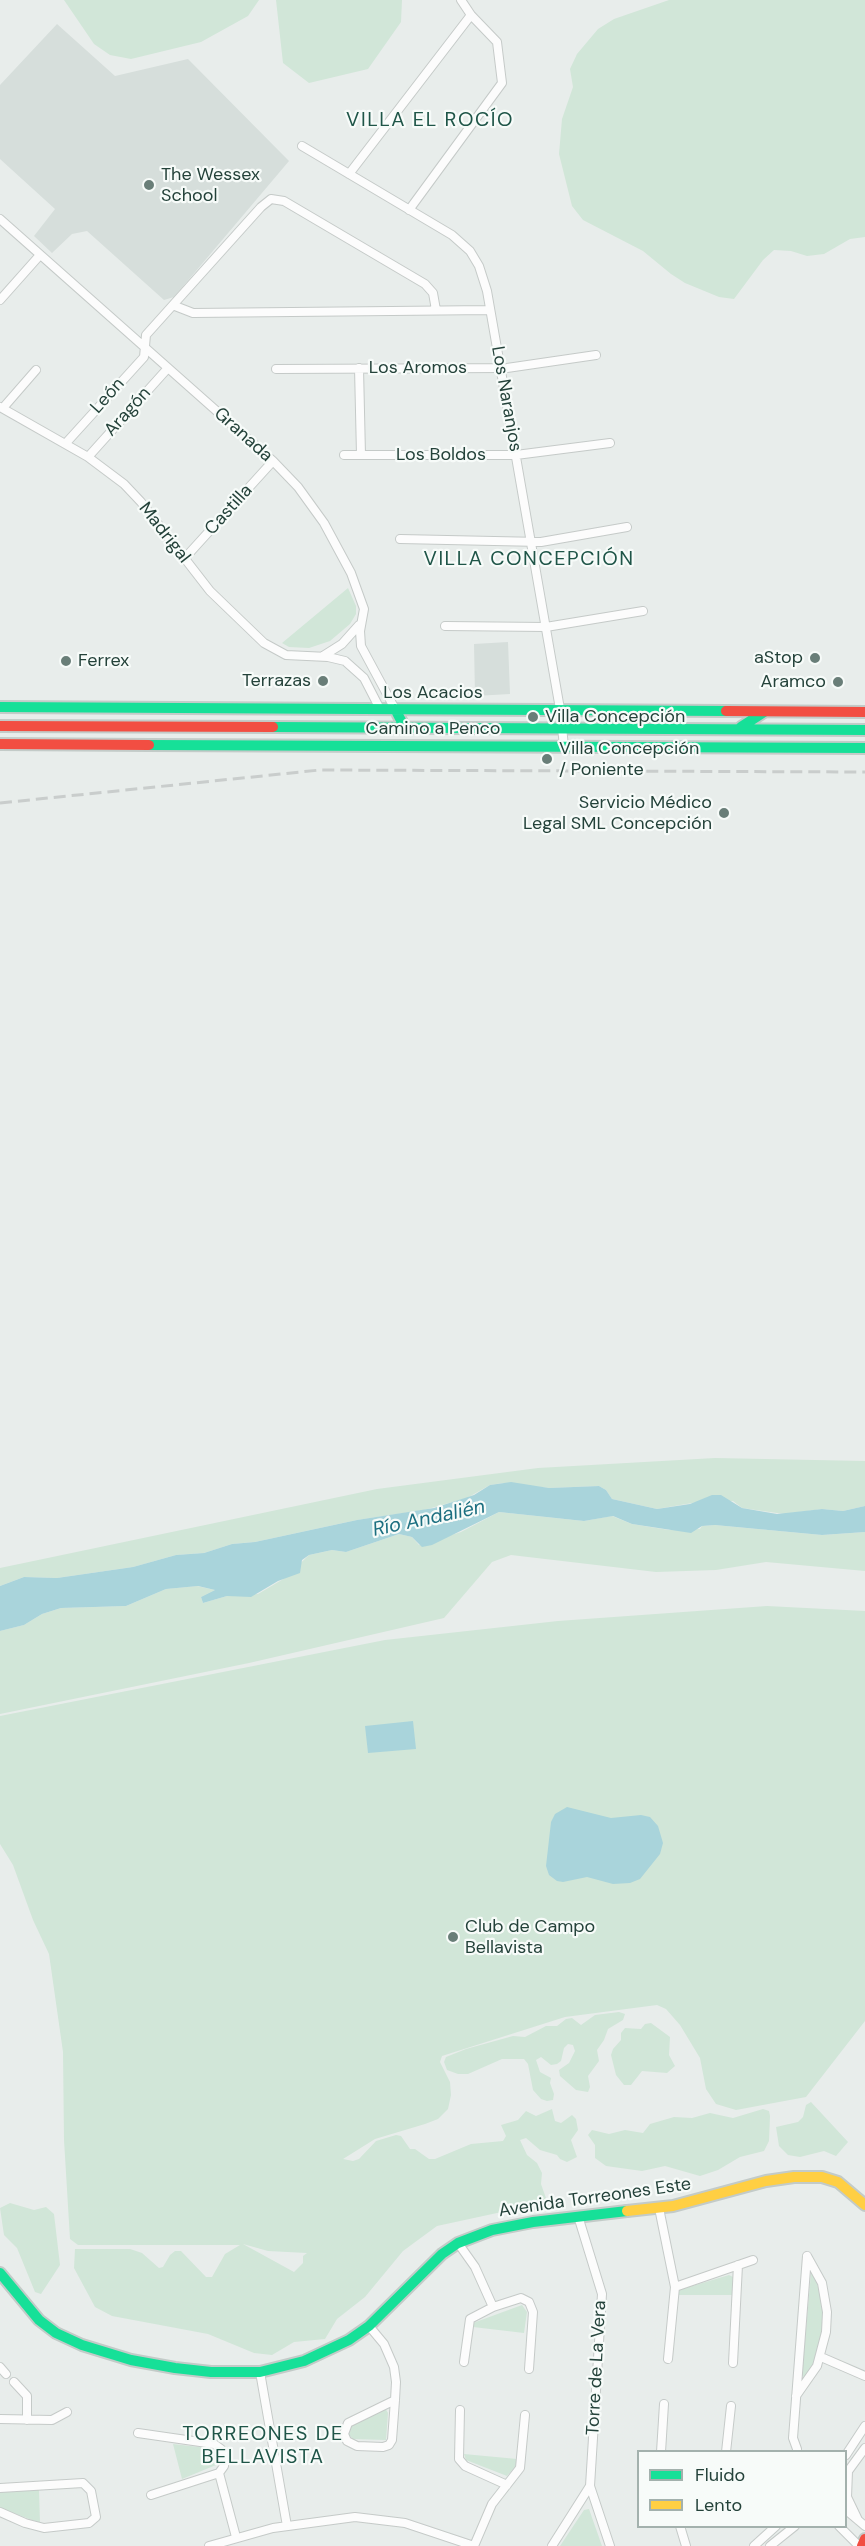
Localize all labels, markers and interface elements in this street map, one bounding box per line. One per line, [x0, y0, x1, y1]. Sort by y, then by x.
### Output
district label: VILLA EL ROCÍO [346, 109, 514, 133]
place label: The Wessex School [161, 164, 260, 207]
marker: The Wessex School [142, 178, 156, 192]
street label: Los Naranjos [486, 345, 526, 453]
street label: Los Aromos [369, 357, 467, 379]
street label: León [86, 374, 130, 418]
street label: Aragón [100, 383, 156, 441]
street label: Granada [209, 403, 277, 467]
street label: Los Boldos [396, 444, 486, 466]
street label: Castilla [201, 480, 257, 540]
street label: Madrigal [134, 498, 194, 568]
district label: VILLA CONCEPCIÓN [424, 548, 634, 572]
place label: aStop [754, 647, 803, 669]
place label: Ferrex [78, 650, 129, 672]
marker: aStop [808, 651, 822, 665]
marker: Ferrex [59, 654, 73, 668]
place label: Terrazas [242, 670, 311, 692]
place label: Aramco [761, 671, 826, 693]
marker: Terrazas [316, 674, 330, 688]
marker: Aramco [831, 675, 845, 689]
street label: Los Acacios [383, 682, 483, 704]
place label: Villa Concepción [545, 706, 685, 728]
marker: Villa Concepción [526, 710, 540, 724]
street label: Camino a Penco [366, 718, 500, 740]
place label: Villa Concepción / Poniente [559, 738, 699, 780]
marker: Villa Concepción / Poniente [540, 752, 554, 766]
place label: Servicio Médico Legal SML Concepción [523, 792, 712, 834]
marker: Servicio Médico Legal SML Concepción [717, 806, 731, 820]
water label: Río Andalién [371, 1495, 487, 1543]
place label: Club de Campo Bellavista [465, 1916, 595, 1958]
marker: Club de Campo Bellavista [446, 1930, 460, 1944]
street label: Avenida Torreones Este [497, 2174, 693, 2222]
street label: Torre de La Vera [583, 2300, 611, 2436]
district label: TORREONES DE BELLAVISTA [182, 2423, 344, 2470]
legend [637, 2450, 847, 2528]
text: Fluido [695, 2463, 745, 2487]
text: Lento [695, 2493, 742, 2517]

